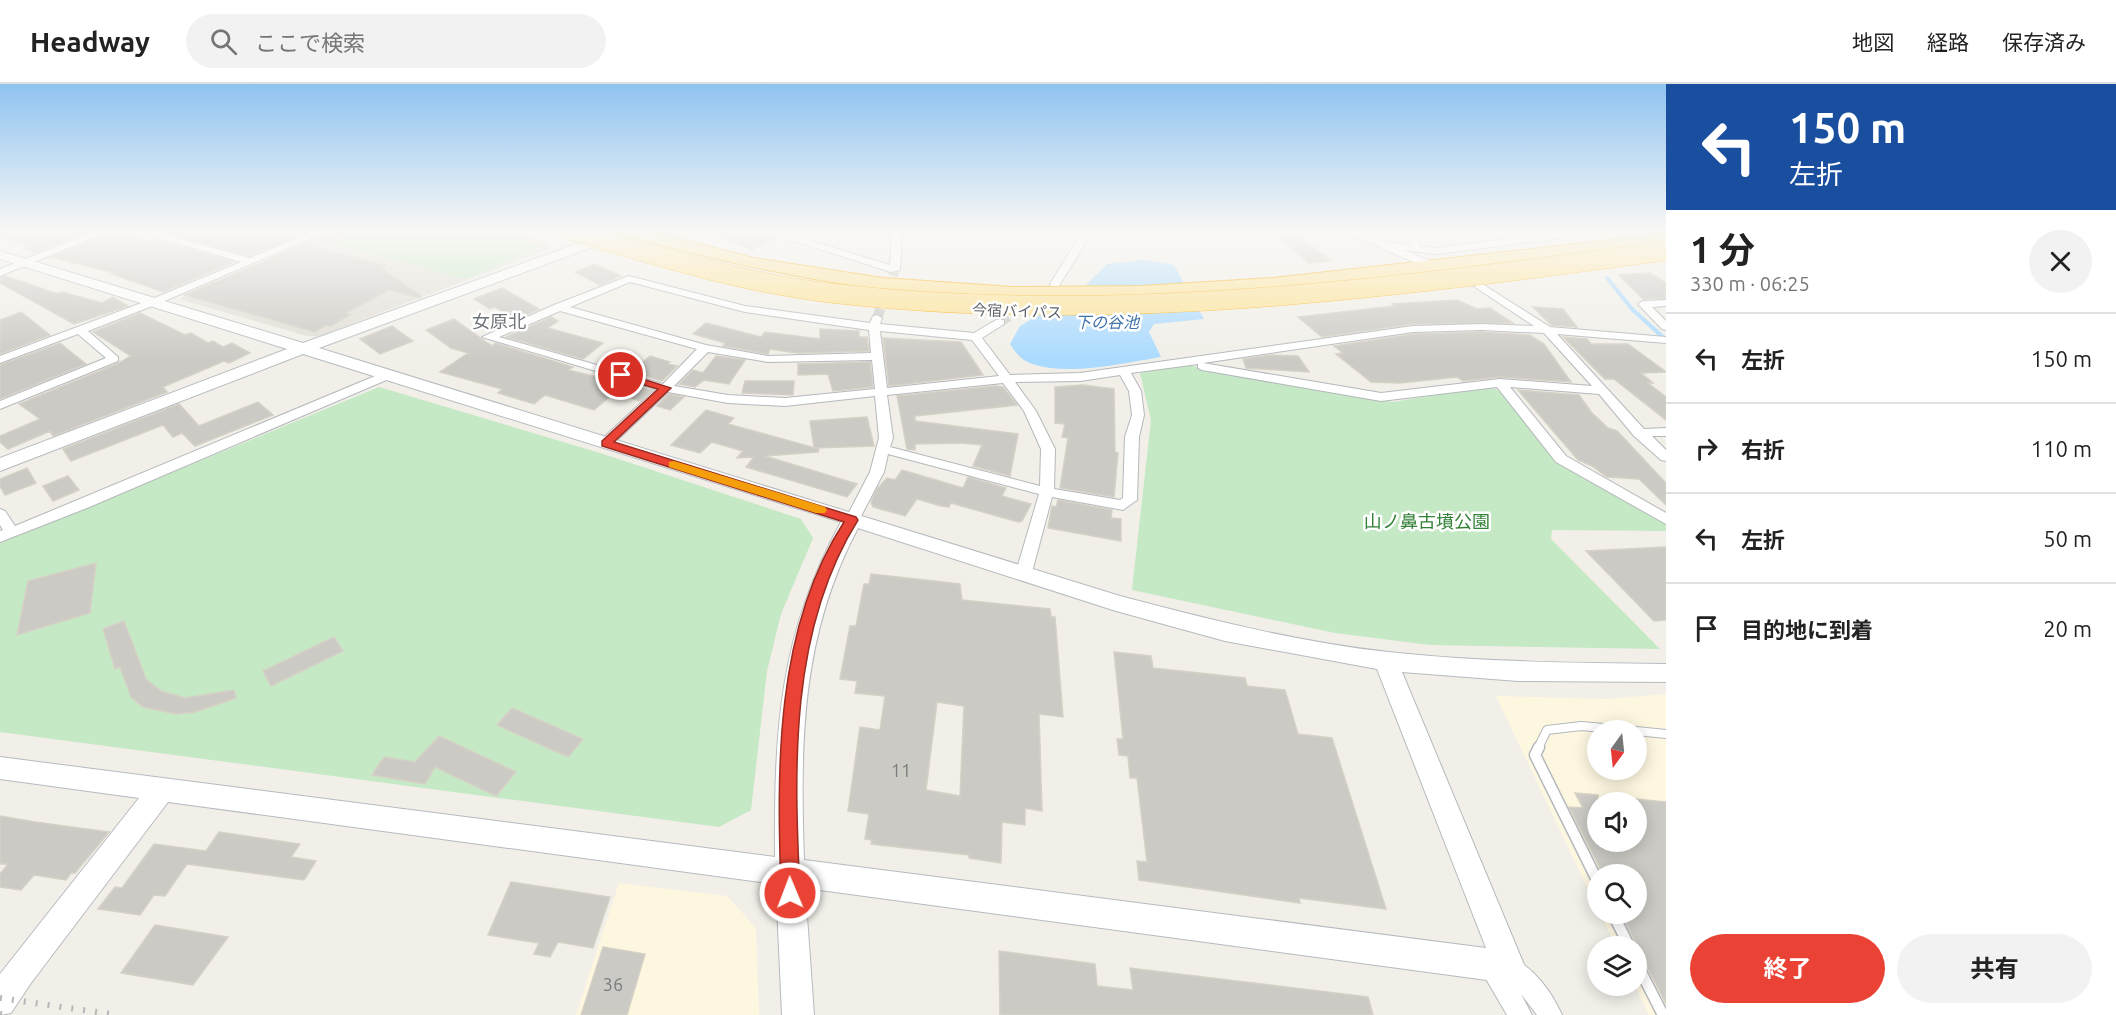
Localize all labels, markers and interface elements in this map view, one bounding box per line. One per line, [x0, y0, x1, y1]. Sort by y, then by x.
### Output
search box [186, 14, 606, 68]
icon: search [207, 25, 240, 58]
text: Headway [30, 26, 150, 57]
text: ここで検索 [255, 30, 365, 55]
text: 地図 [1852, 30, 1894, 54]
text: 経路 [1927, 30, 1969, 54]
text: 保存済み [2002, 30, 2086, 54]
text: 150 m [1789, 104, 1906, 151]
icon: left [1690, 108, 1768, 186]
text: 左折 [1789, 159, 1843, 189]
text: 1 分 [1690, 229, 1755, 270]
button: close [2029, 230, 2092, 293]
text: 330 m · 06:25 [1690, 272, 1810, 295]
street label: 今宿バイパス [972, 301, 1062, 321]
district label: 女原北 [472, 311, 526, 331]
water label: 下の谷池 [1075, 313, 1141, 331]
icon: left [1690, 342, 1723, 375]
text: 150 m [2031, 346, 2092, 371]
text: 左折 [1741, 347, 1785, 372]
pin [595, 349, 646, 400]
icon: arrive [604, 358, 637, 391]
icon: right [1690, 432, 1723, 465]
text: 110 m [2031, 436, 2092, 461]
text: 右折 [1741, 437, 1785, 462]
park label: 山ノ鼻古墳公園 [1364, 511, 1490, 531]
icon: left [1690, 522, 1723, 555]
text: 50 m [2043, 526, 2092, 551]
text: 左折 [1741, 527, 1785, 552]
icon: arrive [1690, 612, 1723, 645]
text: 20 m [2043, 616, 2092, 641]
text: 目的地に到着 [1741, 617, 1873, 642]
north arrow [1587, 720, 1647, 780]
map controls [1587, 720, 1647, 996]
house number: 11 [891, 760, 911, 780]
button: sound [1587, 792, 1647, 852]
position arrow [758, 861, 822, 925]
button: search [1587, 864, 1647, 924]
button: 終了 [1690, 934, 1885, 1003]
button: 共有 [1897, 934, 2092, 1003]
button: layers [1587, 936, 1647, 996]
house number: 36 [603, 974, 623, 994]

